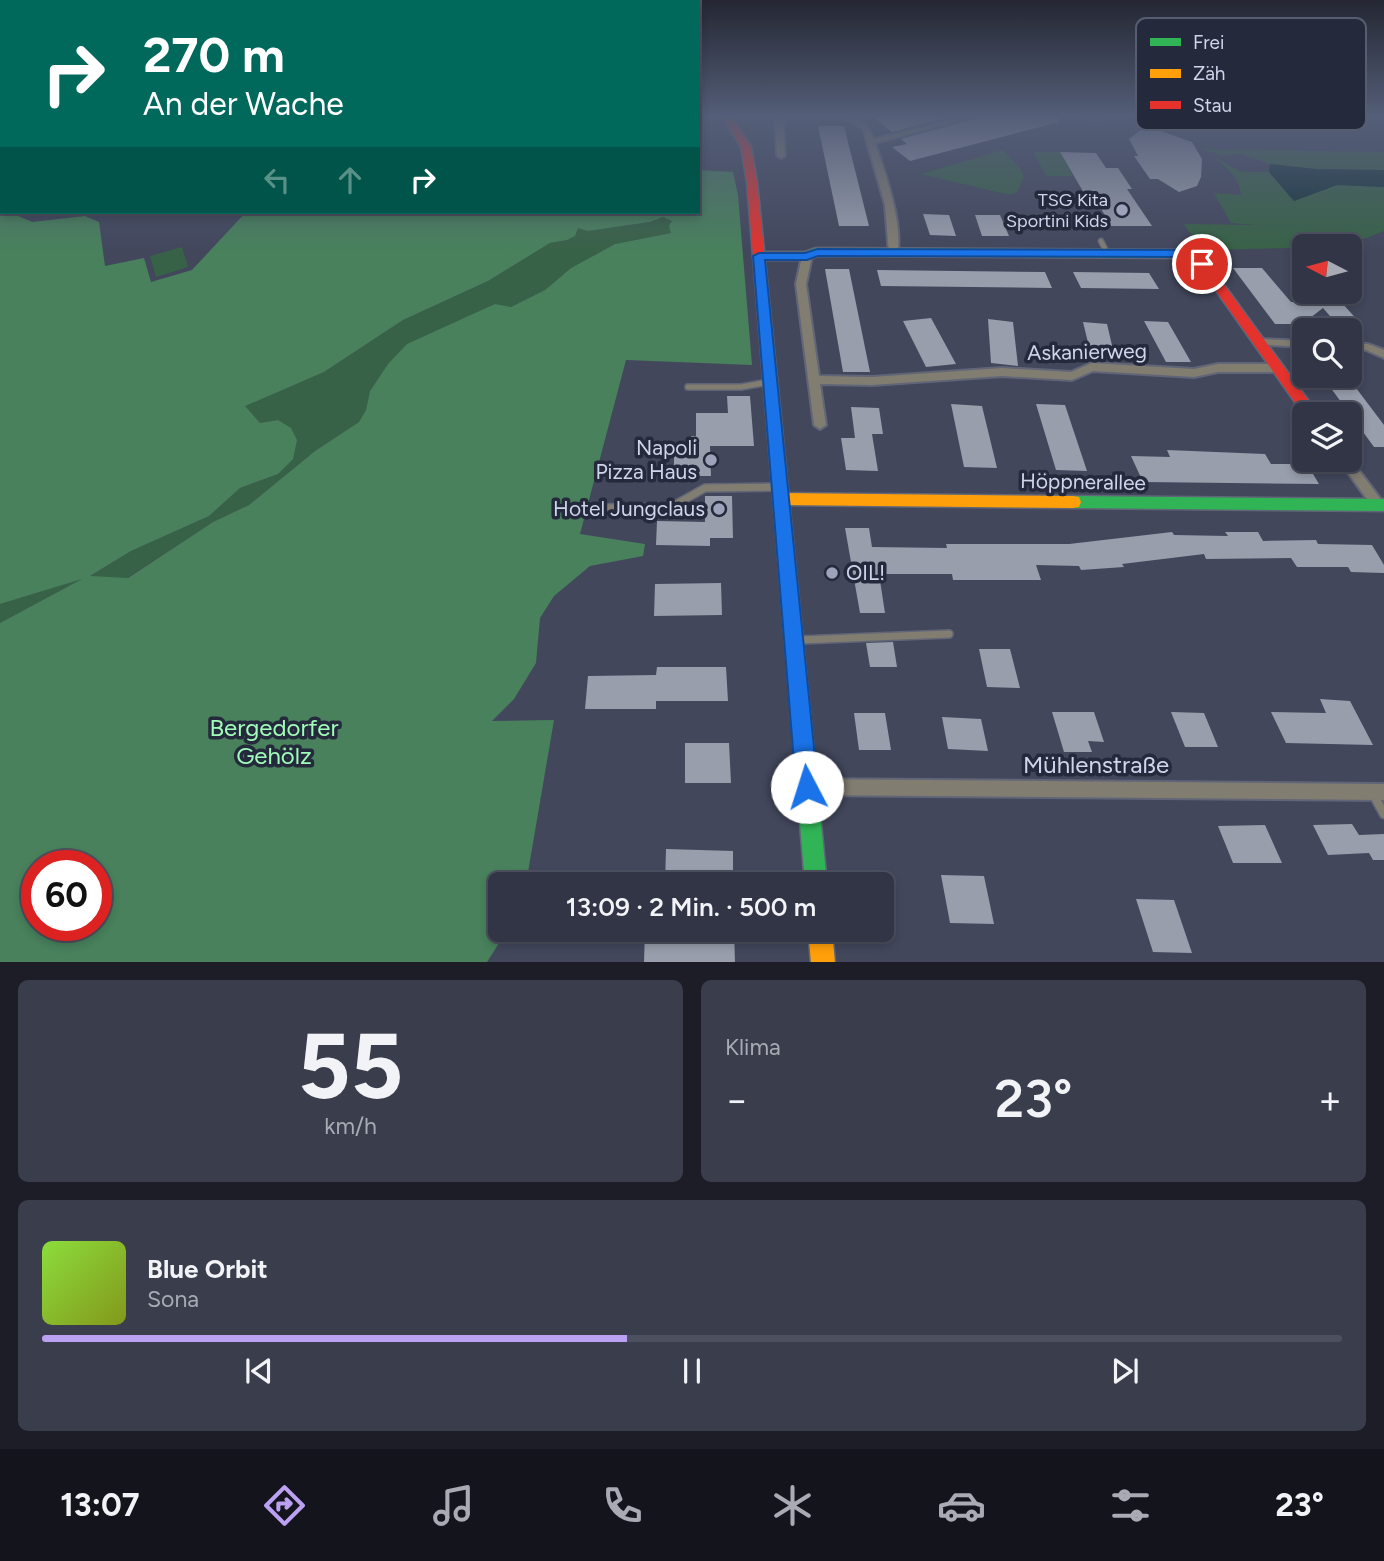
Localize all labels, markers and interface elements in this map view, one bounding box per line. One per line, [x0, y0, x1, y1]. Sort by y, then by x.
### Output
legend [1136, 18, 1366, 130]
text: 270 m [143, 25, 285, 84]
icon: right [28, 28, 119, 119]
text: Frei [1193, 31, 1224, 54]
text: Zäh [1193, 62, 1225, 85]
text: An der Wache [143, 85, 344, 123]
text: Stau [1193, 94, 1232, 117]
icon: left [258, 161, 296, 199]
icon: ahead [331, 161, 369, 199]
icon: right [404, 161, 442, 199]
place label: TSG Kita Sportini Kids [1006, 189, 1108, 232]
marker: TSG Kita Sportini Kids [1114, 202, 1130, 218]
pin [1172, 234, 1232, 294]
north arrow [1292, 234, 1362, 304]
map controls [1292, 234, 1362, 472]
icon: arrive [1183, 245, 1221, 283]
button: search [1292, 318, 1362, 388]
street label: Askanierweg [1027, 338, 1147, 365]
button: layers [1292, 402, 1362, 472]
place label: Napoli Pizza Haus [595, 435, 697, 484]
marker: Napoli Pizza Haus [703, 452, 719, 468]
street label: Höppnerallee [1020, 468, 1146, 495]
place label: Hotel Jungclaus [553, 496, 705, 521]
marker: Hotel Jungclaus [711, 501, 727, 517]
place label: OIL! [846, 560, 885, 585]
marker: OIL! [824, 565, 840, 581]
park label: Bergedorfer Gehölz [209, 713, 339, 770]
position arrow [770, 750, 844, 824]
street label: Mühlenstraße [1023, 750, 1169, 779]
speed limit sign: 60 [21, 850, 112, 941]
text: 13:09 · 2 Min. · 500 m [566, 891, 816, 923]
text: 55 [298, 1012, 403, 1121]
text: Klima [725, 1033, 781, 1061]
text: 23° [995, 1068, 1072, 1130]
text: − [725, 1077, 749, 1123]
text: + [1318, 1077, 1342, 1123]
text: km/h [324, 1112, 377, 1140]
text: Blue Orbit [147, 1253, 268, 1285]
text: Sona [147, 1285, 199, 1313]
icon: previous [240, 1352, 278, 1390]
icon: pause [673, 1352, 711, 1390]
icon: next [1106, 1352, 1144, 1390]
icon: directions [260, 1481, 309, 1530]
icon: music [429, 1481, 478, 1530]
icon: phone [598, 1481, 647, 1530]
icon: climate [768, 1481, 817, 1530]
icon: car [937, 1481, 986, 1530]
icon: filters [1106, 1481, 1155, 1530]
text: 13:07 [60, 1486, 140, 1524]
text: 23° [1275, 1486, 1324, 1524]

